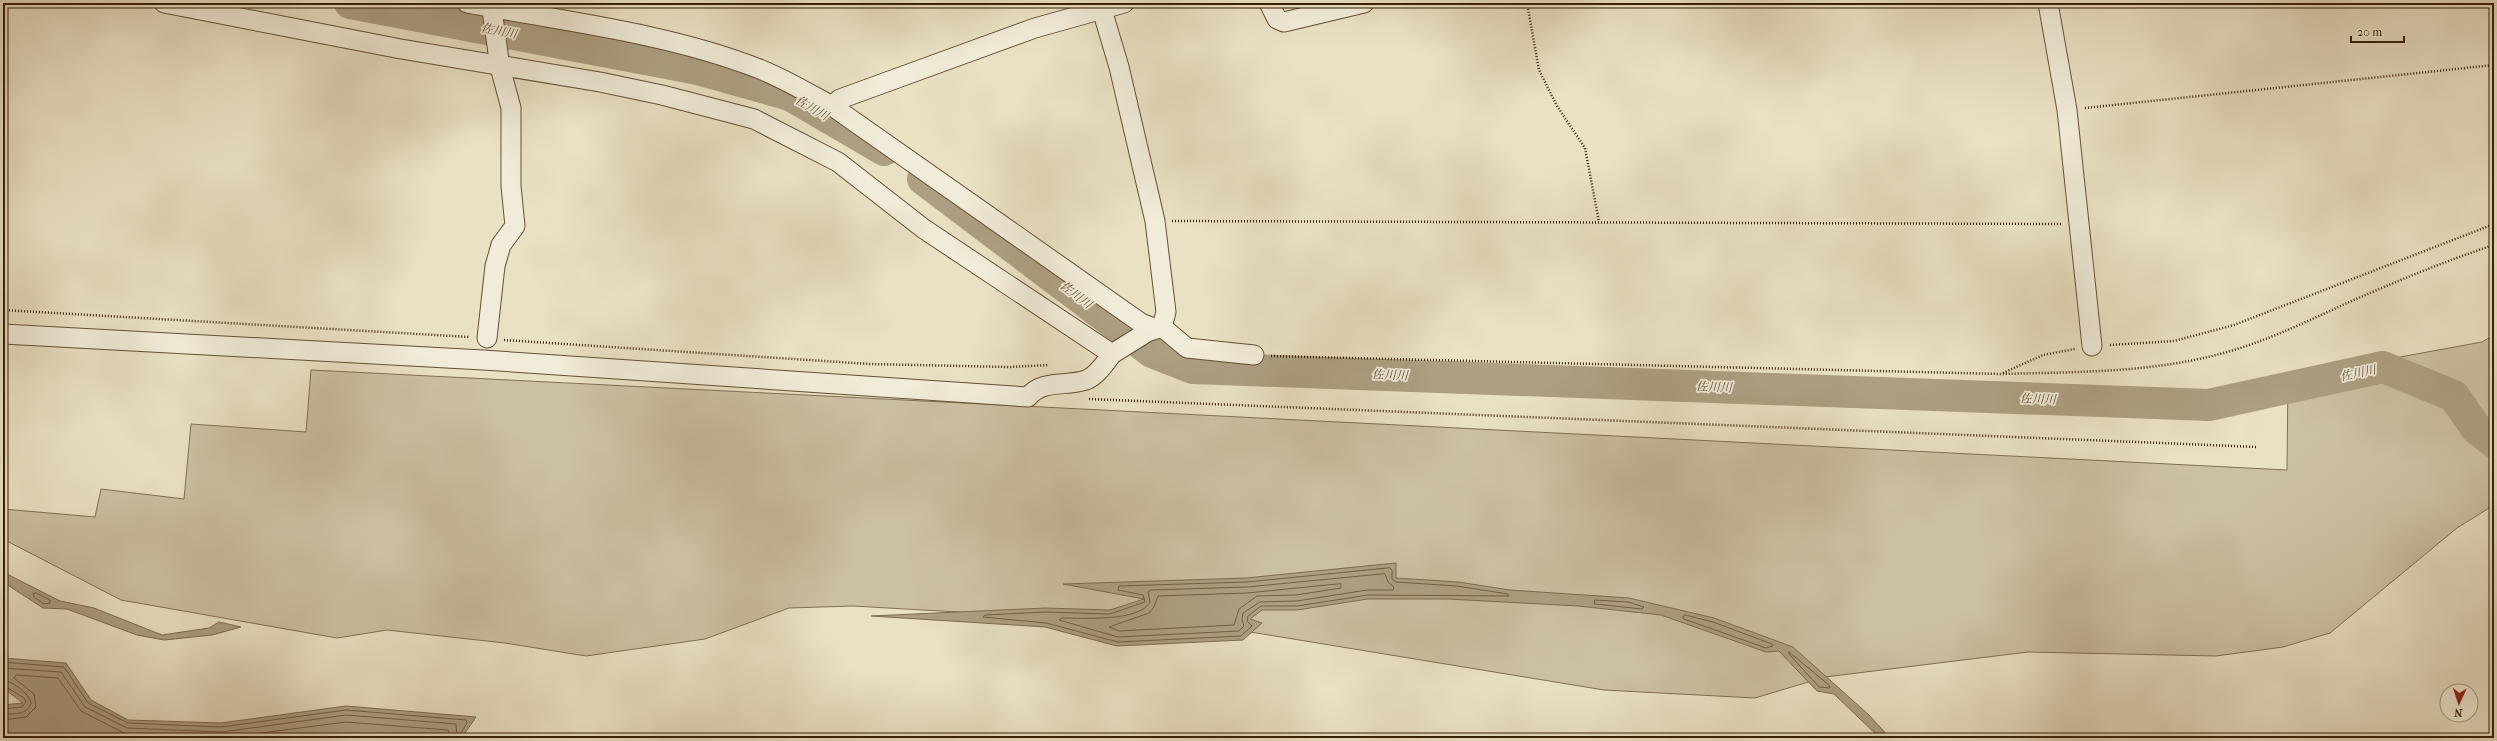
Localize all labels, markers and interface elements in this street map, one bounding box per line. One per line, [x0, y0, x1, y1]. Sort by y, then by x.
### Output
scale bar [2351, 18, 2404, 44]
water label: 佐川川 [480, 21, 520, 42]
text: 20 m [2357, 25, 2382, 39]
water label: 佐川川 [793, 93, 833, 124]
water label: 佐川川 [1057, 279, 1096, 313]
water label: 佐川川 [2339, 362, 2379, 384]
water label: 佐川川 [1372, 367, 1410, 383]
water label: 佐川川 [1696, 379, 1734, 395]
water label: 佐川川 [2020, 391, 2058, 407]
north arrow [2439, 683, 2479, 723]
text: N [2453, 706, 2463, 719]

